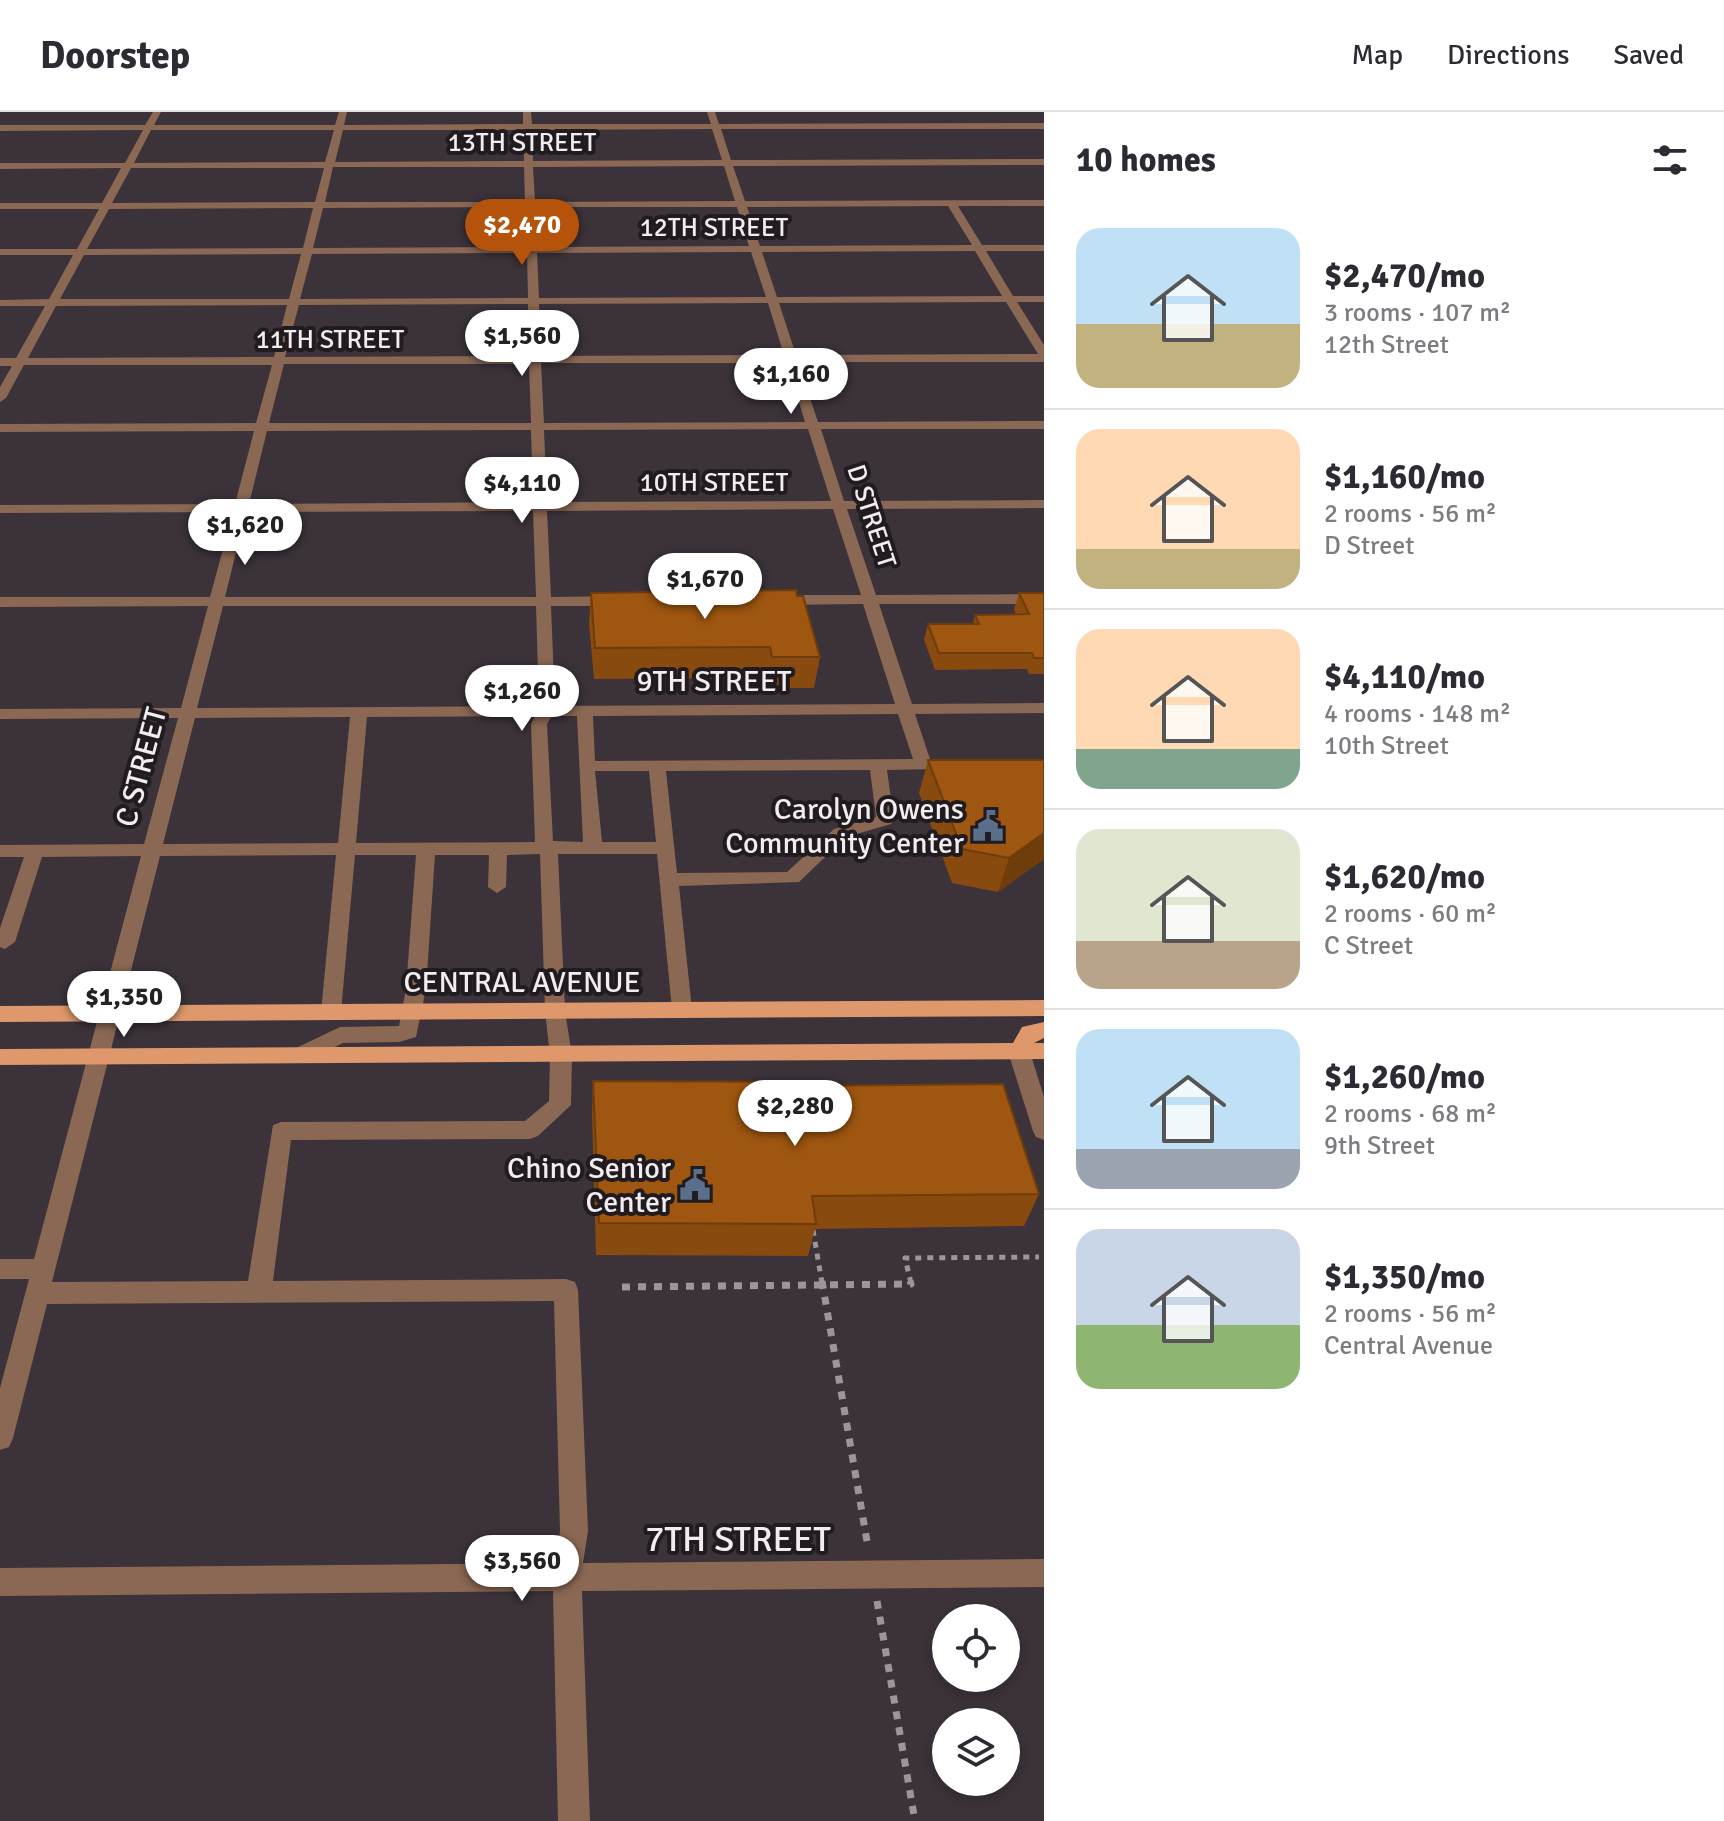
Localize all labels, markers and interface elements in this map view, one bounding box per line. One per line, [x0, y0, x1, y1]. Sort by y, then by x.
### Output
text: Doorstep [40, 32, 190, 79]
text: Map [1351, 38, 1403, 72]
text: Directions [1447, 38, 1569, 72]
text: Saved [1613, 38, 1684, 72]
street label: 13TH STREET [448, 127, 596, 159]
icon: filters [1648, 138, 1692, 182]
text: 10 homes [1076, 139, 1216, 181]
pin: $2,470 [457, 199, 587, 267]
text: $2,470 [483, 209, 561, 241]
street label: 12TH STREET [640, 212, 788, 244]
text: $2,470/mo [1324, 255, 1485, 297]
icon: home [1140, 260, 1236, 356]
text: 3 rooms · 107 m² [1324, 297, 1511, 329]
pin: $1,560 [457, 310, 587, 378]
text: $1,560 [483, 320, 561, 352]
street label: 11TH STREET [256, 324, 404, 356]
text: 12th Street [1324, 329, 1449, 361]
pin: $1,160 [726, 348, 856, 416]
text: $1,160 [752, 358, 830, 390]
text: $1,160/mo [1324, 456, 1485, 498]
pin: $4,110 [457, 457, 587, 525]
street label: D STREET [839, 461, 903, 572]
icon: home [1140, 461, 1236, 557]
text: $4,110 [483, 467, 561, 499]
street label: 10TH STREET [640, 467, 788, 499]
text: 2 rooms · 56 m² [1324, 498, 1497, 530]
pin: $1,620 [180, 499, 310, 567]
text: $1,620 [206, 509, 284, 541]
text: D Street [1324, 530, 1414, 562]
pin: $1,670 [640, 553, 770, 621]
text: $1,670 [666, 563, 744, 595]
text: $4,110/mo [1324, 656, 1485, 698]
icon: home [1140, 661, 1236, 757]
street label: 9TH STREET [636, 663, 792, 700]
pin: $1,260 [457, 665, 587, 733]
text: $1,260 [483, 675, 561, 707]
text: 4 rooms · 148 m² [1324, 698, 1511, 730]
street label: C STREET [108, 703, 175, 831]
text: 10th Street [1324, 730, 1449, 762]
place label: Carolyn Owens Community Center [725, 791, 964, 862]
public building icon: Carolyn Owens Community Center [971, 809, 1005, 843]
text: $1,620/mo [1324, 856, 1485, 898]
icon: home [1140, 861, 1236, 957]
text: 2 rooms · 60 m² [1324, 898, 1497, 930]
text: C Street [1324, 930, 1413, 962]
street label: CENTRAL AVENUE [403, 964, 641, 1001]
pin: $1,350 [59, 971, 189, 1039]
text: $1,350 [85, 981, 163, 1013]
text: $1,260/mo [1324, 1056, 1485, 1098]
icon: home [1140, 1061, 1236, 1157]
pin: $2,280 [730, 1080, 860, 1148]
text: $2,280 [756, 1090, 834, 1122]
text: 2 rooms · 68 m² [1324, 1098, 1497, 1130]
text: 9th Street [1324, 1130, 1435, 1162]
place label: Chino Senior Center [507, 1150, 671, 1221]
public building icon: Chino Senior Center [678, 1168, 712, 1202]
text: $1,350/mo [1324, 1256, 1485, 1298]
icon: home [1140, 1261, 1236, 1357]
text: 2 rooms · 56 m² [1324, 1298, 1497, 1330]
text: Central Avenue [1324, 1330, 1493, 1362]
street label: 7TH STREET [645, 1517, 831, 1562]
pin: $3,560 [457, 1535, 587, 1603]
text: $3,560 [483, 1545, 561, 1577]
map controls [932, 1604, 1020, 1796]
button: locate [932, 1604, 1020, 1692]
button: layers [932, 1708, 1020, 1796]

